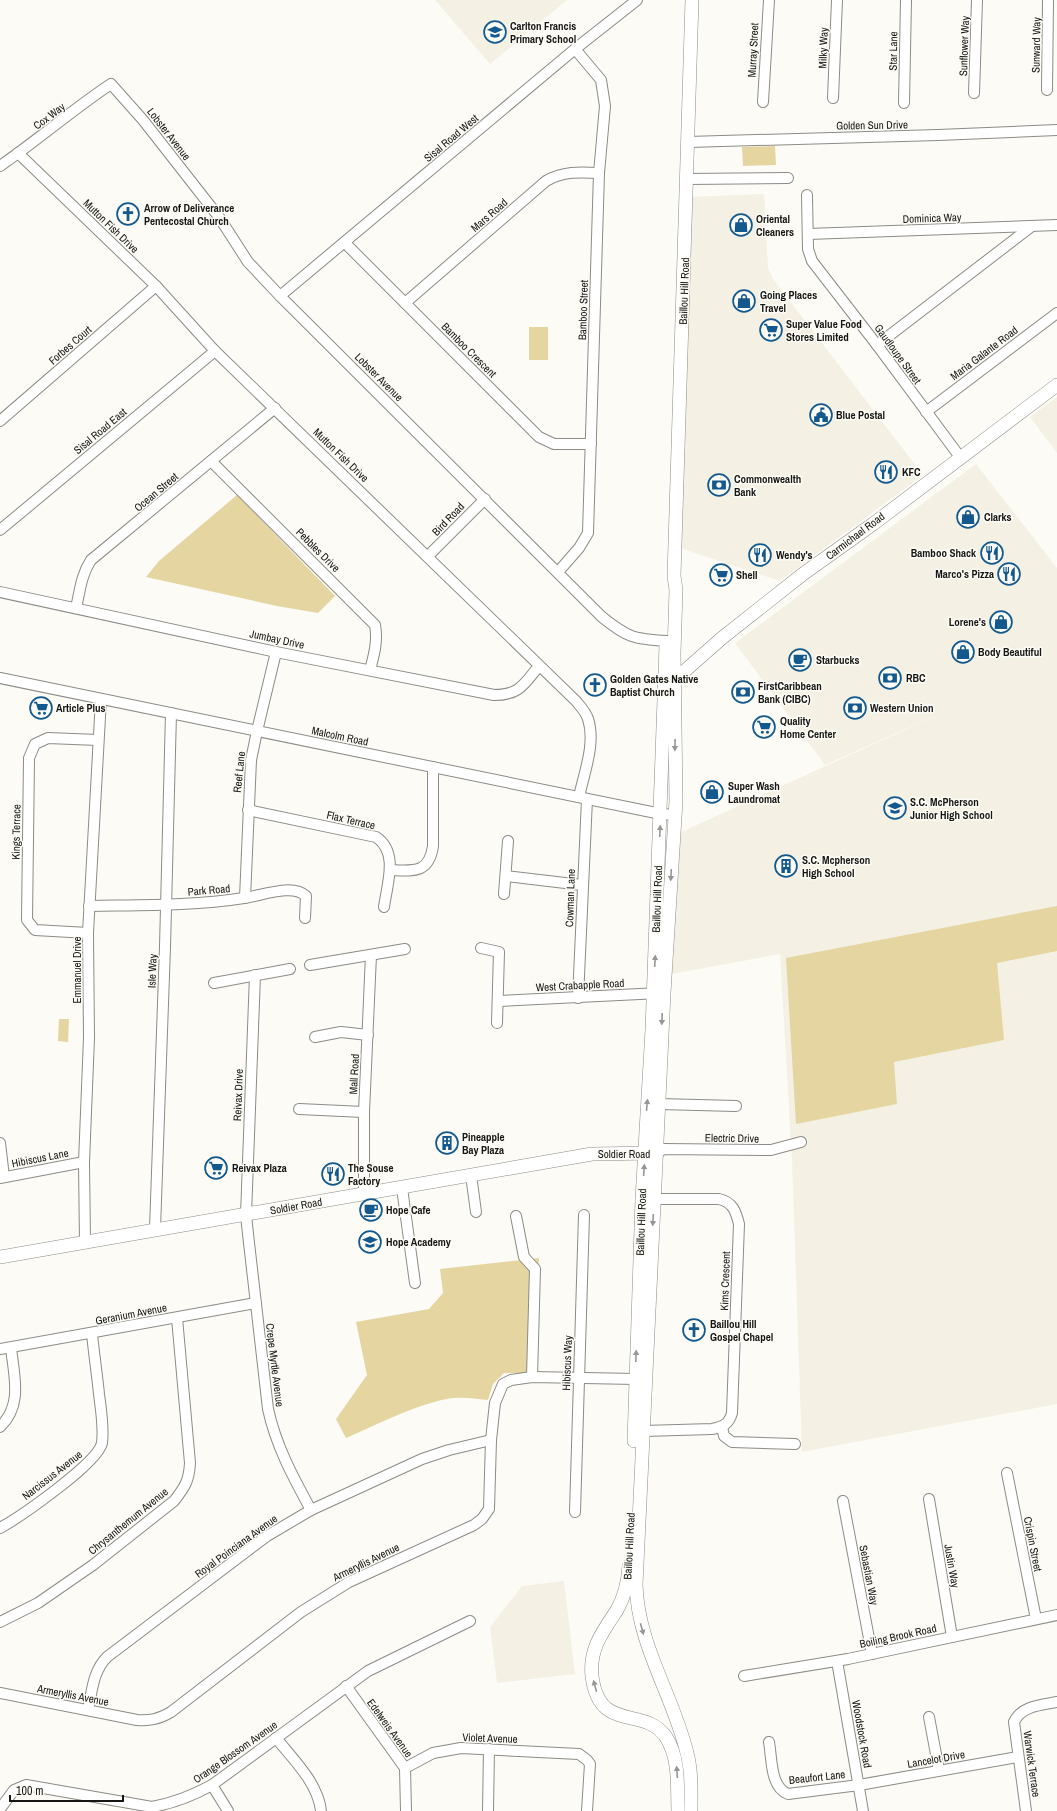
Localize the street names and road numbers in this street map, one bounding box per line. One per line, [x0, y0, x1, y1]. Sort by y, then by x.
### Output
street label: Sunflower Way [956, 15, 972, 76]
street label: Sunward Way [1029, 16, 1043, 73]
street label: Murray Street [745, 22, 761, 78]
street label: Milky Way [815, 27, 831, 69]
street label: Star Lane [886, 31, 900, 71]
street label: Cox Way [30, 99, 68, 133]
street label: Lobster Avenue [144, 105, 194, 163]
street label: Sisal Road West [421, 111, 482, 165]
street label: Golden Sun Drive [836, 117, 908, 133]
street label: Mars Road [468, 195, 510, 235]
street label: Mutton Fish Drive [80, 196, 142, 256]
street label: Dominica Way [902, 210, 962, 226]
street label: Baillou Hill Road [676, 257, 692, 325]
street label: Bamboo Street [575, 279, 591, 340]
street label: Bamboo Crescent [439, 320, 500, 381]
street label: Gaudloupe Street [872, 321, 925, 387]
street label: Forbes Court [46, 322, 95, 367]
street label: Maria Galante Road [947, 323, 1021, 383]
street label: Lobster Avenue [352, 350, 406, 404]
street label: Sisal Road East [71, 405, 130, 457]
street label: Mutton Fish Drive [310, 425, 372, 485]
street label: Ocean Street [131, 469, 181, 514]
street label: Bird Road [429, 500, 467, 538]
street label: Carmichael Road [823, 509, 887, 563]
street label: Pebbles Drive [293, 525, 343, 575]
street label: Jumbay Drive [248, 626, 306, 652]
street label: Malcolm Road [310, 723, 370, 749]
street label: Reef Lane [230, 751, 248, 793]
street label: Kings Terrace [9, 804, 23, 860]
street label: Flax Terrace [325, 808, 377, 832]
street label: Baillou Hill Road [649, 865, 665, 933]
street label: Cowman Lane [562, 869, 578, 927]
street label: Park Road [187, 881, 231, 899]
street label: Emmanuel Drive [70, 936, 84, 1004]
street label: Isle Way [144, 953, 160, 988]
street label: West Crabapple Road [535, 976, 625, 994]
street label: Mall Road [346, 1053, 362, 1095]
street label: Reivax Drive [230, 1069, 246, 1121]
street label: Electric Drive [705, 1131, 759, 1145]
street label: Hibiscus Lane [10, 1146, 70, 1170]
street label: Soldier Road [598, 1147, 650, 1161]
street label: Baillou Hill Road [633, 1188, 649, 1256]
street label: Soldier Road [269, 1195, 323, 1217]
street label: Kims Crescent [717, 1251, 733, 1311]
street label: Geranium Avenue [94, 1300, 168, 1328]
street label: Crepe Myrtle Avenue [263, 1322, 287, 1408]
street label: Hibiscus Way [559, 1335, 575, 1391]
street label: Narcissus Avenue [19, 1447, 85, 1503]
street label: Chrysanthemum Avenue [85, 1485, 171, 1557]
street label: Royal Poinciana Avenue [192, 1511, 280, 1581]
street label: Baillou Hill Road [620, 1512, 638, 1580]
street label: Crispin Street [1021, 1515, 1045, 1573]
street label: Armeryllis Avenue [329, 1540, 402, 1585]
street label: Justin Way [941, 1543, 963, 1589]
street label: Sebastian Way [856, 1544, 882, 1607]
street label: Boiling Brook Road [858, 1621, 938, 1651]
street label: Armeryllis Avenue [35, 1681, 110, 1709]
street label: Edelweis Avenue [364, 1696, 416, 1760]
street label: Woodstock Road [849, 1699, 875, 1769]
street label: Orange Blossom Avenue [190, 1718, 280, 1786]
street label: Violet Avenue [462, 1730, 518, 1746]
street label: Warwick Terrace [1020, 1730, 1044, 1798]
street label: Lancelot Drive [906, 1747, 966, 1771]
street label: Beaufort Lane [788, 1767, 846, 1787]

